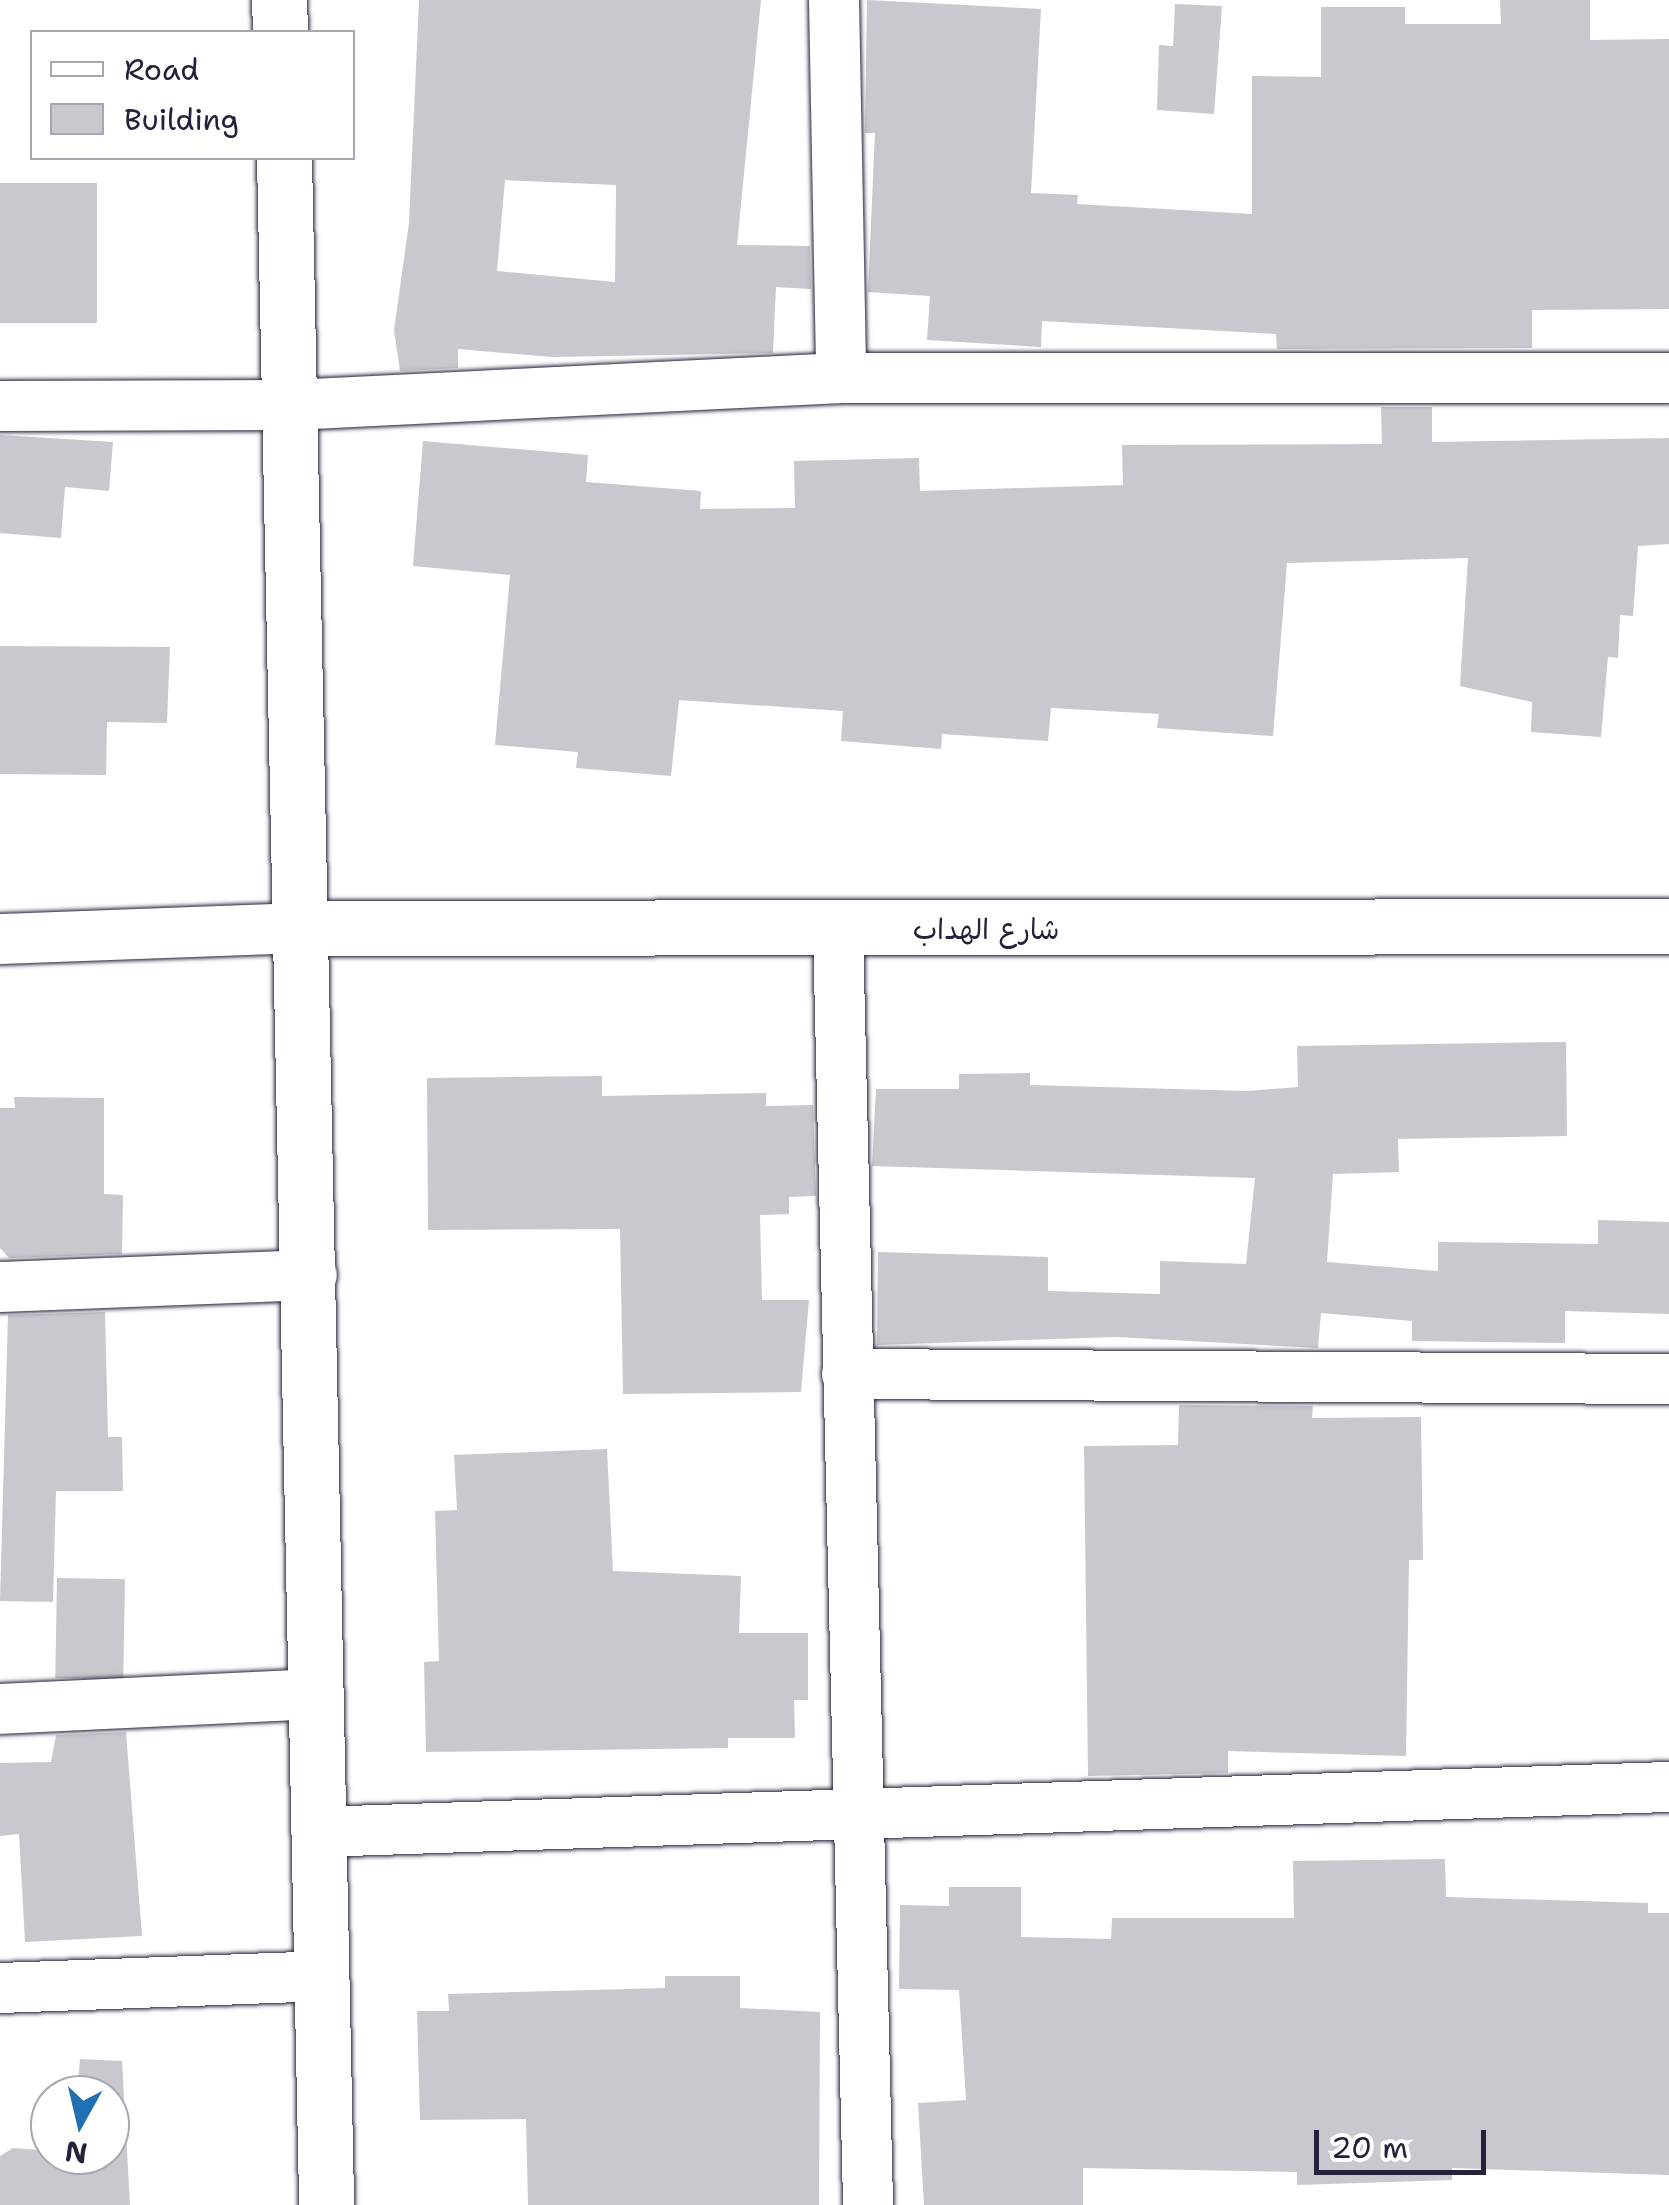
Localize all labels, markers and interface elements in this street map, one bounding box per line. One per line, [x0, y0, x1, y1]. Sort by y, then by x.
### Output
legend [30, 30, 355, 160]
text: Road [124, 49, 199, 90]
text: Building [124, 99, 239, 140]
street label: شارع الهداب [913, 912, 1059, 946]
north arrow [30, 2075, 130, 2175]
scale bar [1319, 2110, 1492, 2172]
text: 20 m [1331, 2127, 1408, 2168]
text: N [62, 2132, 90, 2173]

